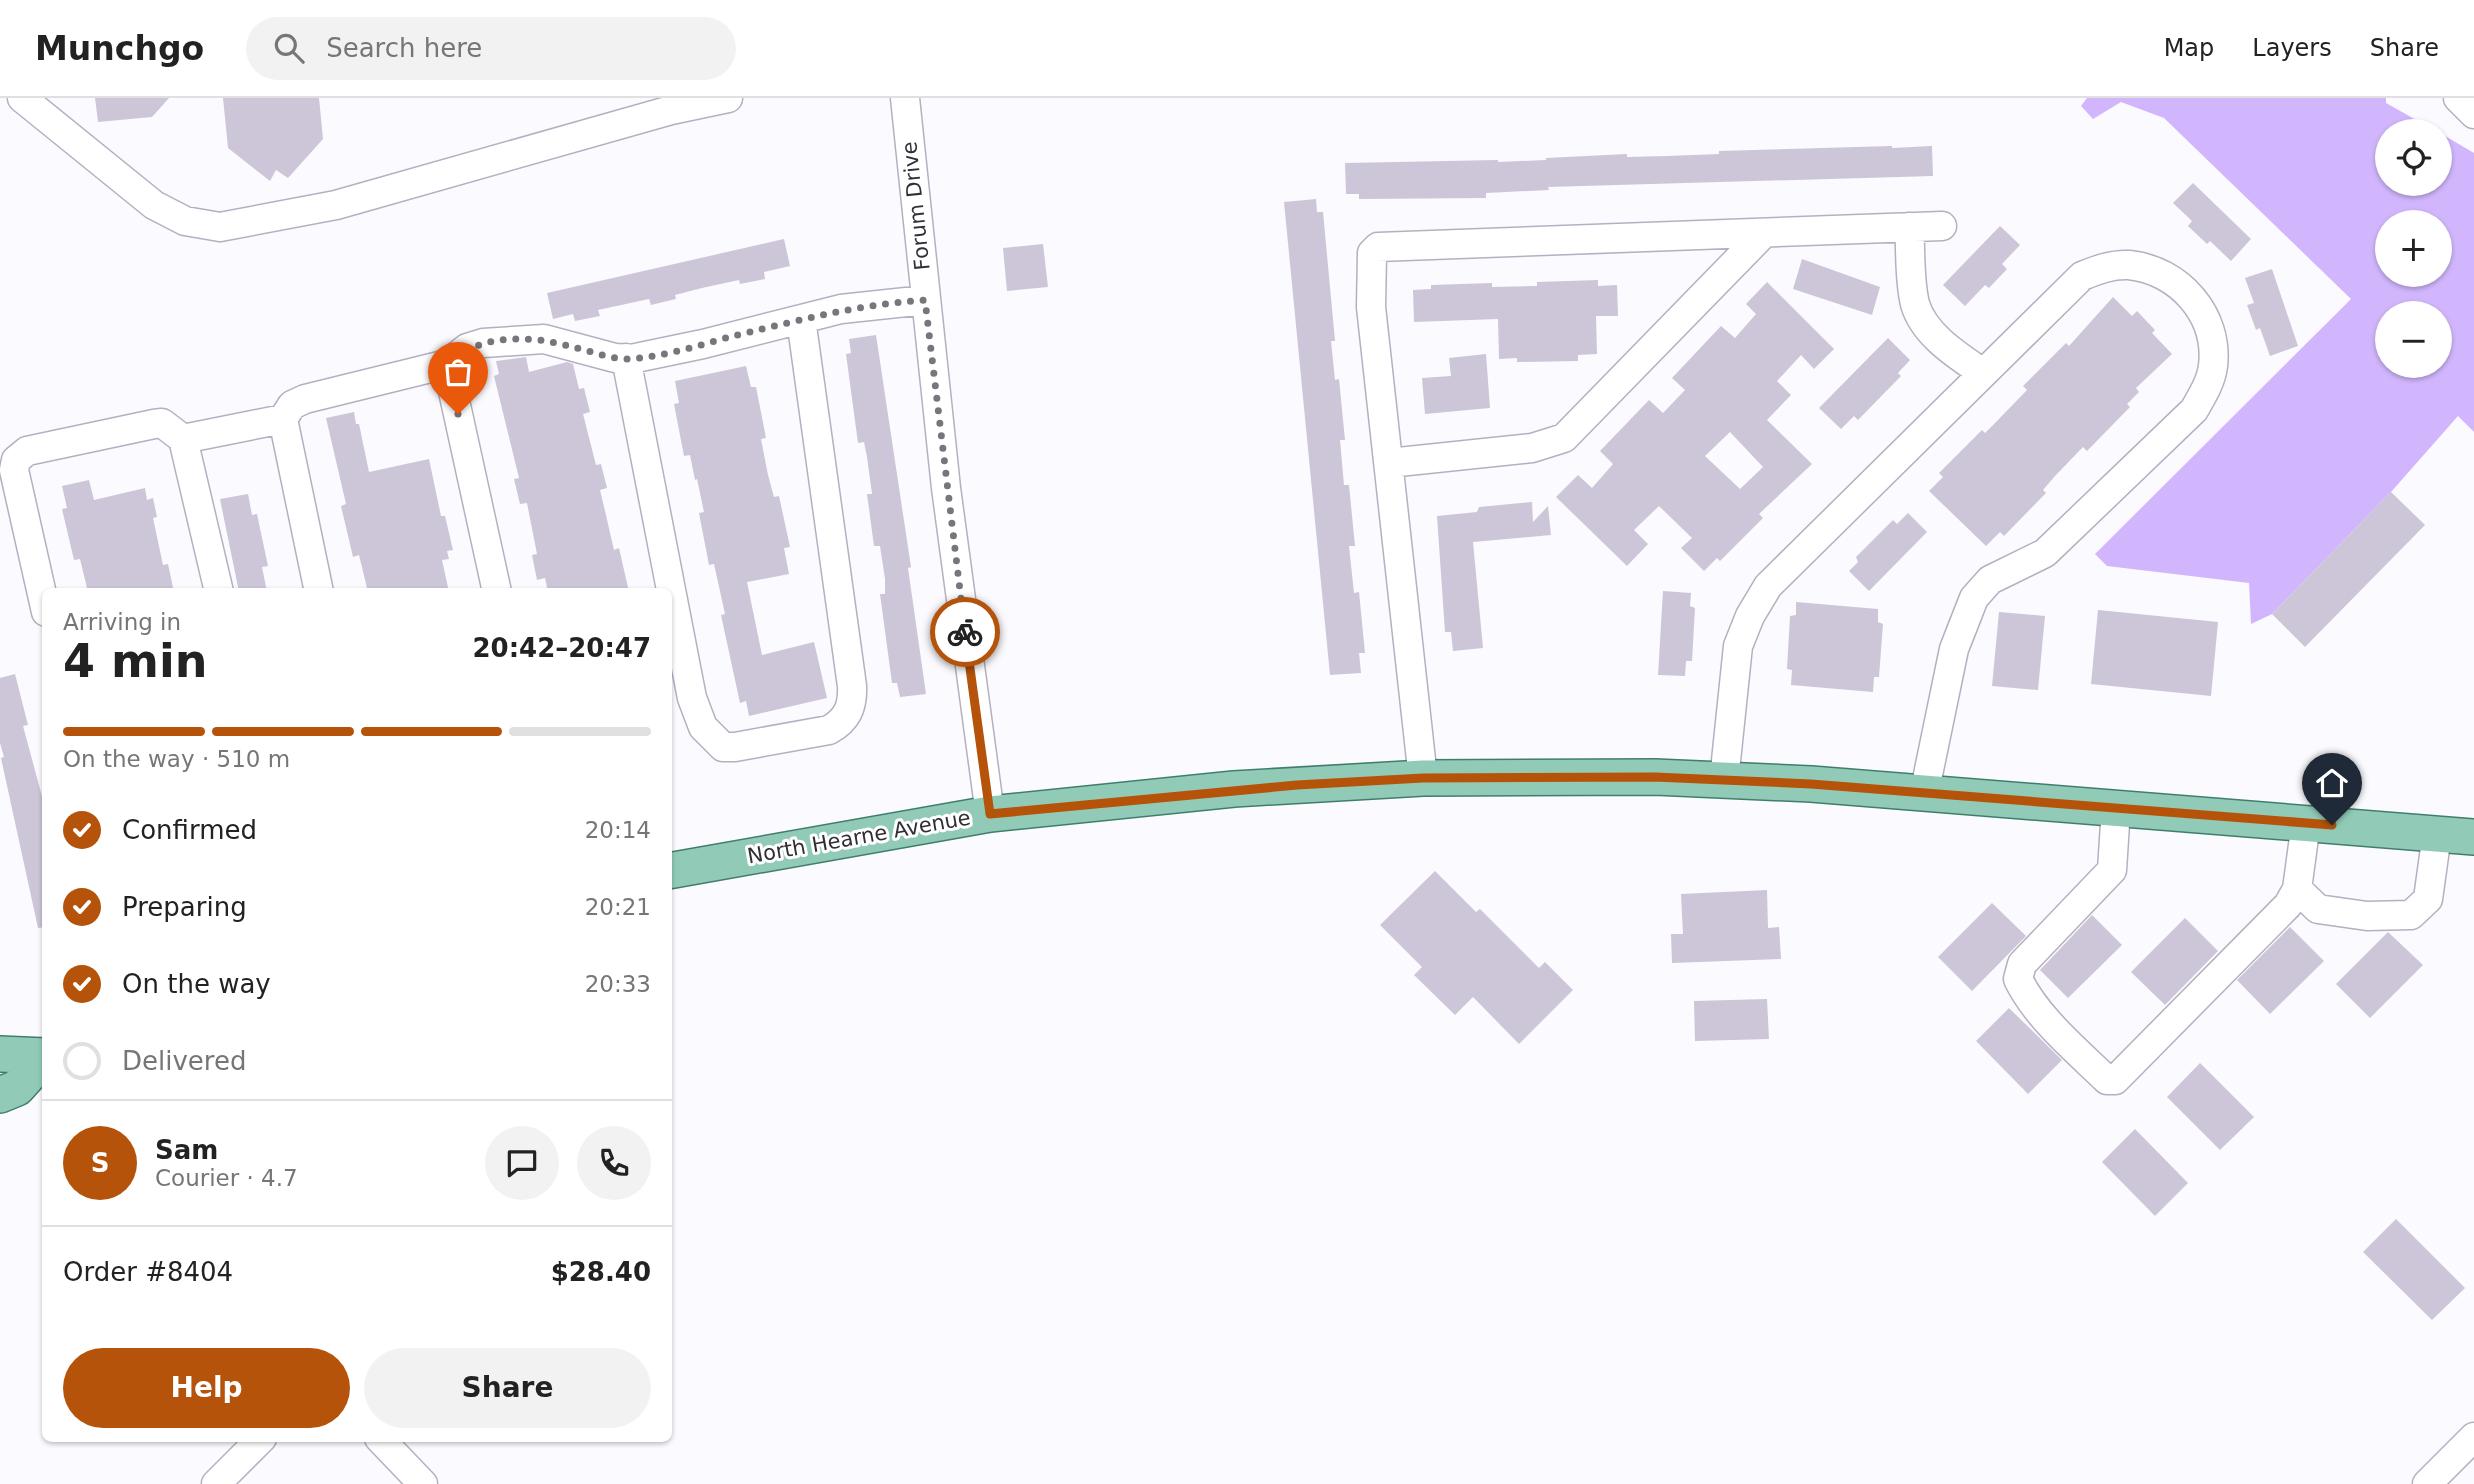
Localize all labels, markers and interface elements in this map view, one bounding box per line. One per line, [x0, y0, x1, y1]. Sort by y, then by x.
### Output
search box [246, 17, 736, 80]
text: Munchgo [35, 29, 204, 68]
icon: search [270, 29, 308, 67]
text: Search here [326, 33, 482, 63]
text: Map [2164, 34, 2214, 62]
text: Layers [2252, 34, 2332, 62]
text: Share [2370, 34, 2439, 62]
map controls [2375, 119, 2452, 378]
button: locate [2375, 119, 2452, 196]
street label: Forum Drive [897, 140, 935, 272]
button: + [2375, 210, 2452, 287]
button: − [2375, 301, 2452, 378]
pin [428, 342, 488, 414]
icon: bag [439, 353, 477, 391]
courier [930, 597, 1000, 667]
text: Arriving in [63, 609, 181, 635]
icon: bike [946, 613, 984, 651]
text: 20:42–20:47 [472, 633, 651, 663]
text: 4 min [63, 634, 207, 688]
text: On the way · 510 m [63, 746, 290, 772]
pin [2302, 753, 2362, 825]
icon: home [2313, 764, 2351, 802]
street label: North Hearne Avenue [746, 806, 972, 868]
icon: check [63, 811, 101, 849]
text: Confirmed [122, 815, 257, 845]
text: 20:14 [585, 817, 651, 843]
icon: check [63, 888, 101, 926]
text: Preparing [122, 892, 247, 922]
text: 20:21 [585, 894, 651, 920]
icon: check [63, 965, 101, 1003]
text: On the way [122, 969, 271, 999]
text: 20:33 [585, 971, 651, 997]
text: Delivered [122, 1046, 246, 1076]
button: chat [485, 1126, 559, 1200]
button: phone [577, 1126, 651, 1200]
text: Sam [155, 1135, 218, 1165]
text: S [91, 1148, 109, 1178]
text: Courier · 4.7 [155, 1165, 298, 1191]
text: Order #8404 [63, 1257, 233, 1287]
text: $28.40 [551, 1257, 651, 1287]
button: Help [63, 1348, 350, 1428]
button: Share [364, 1348, 651, 1428]

